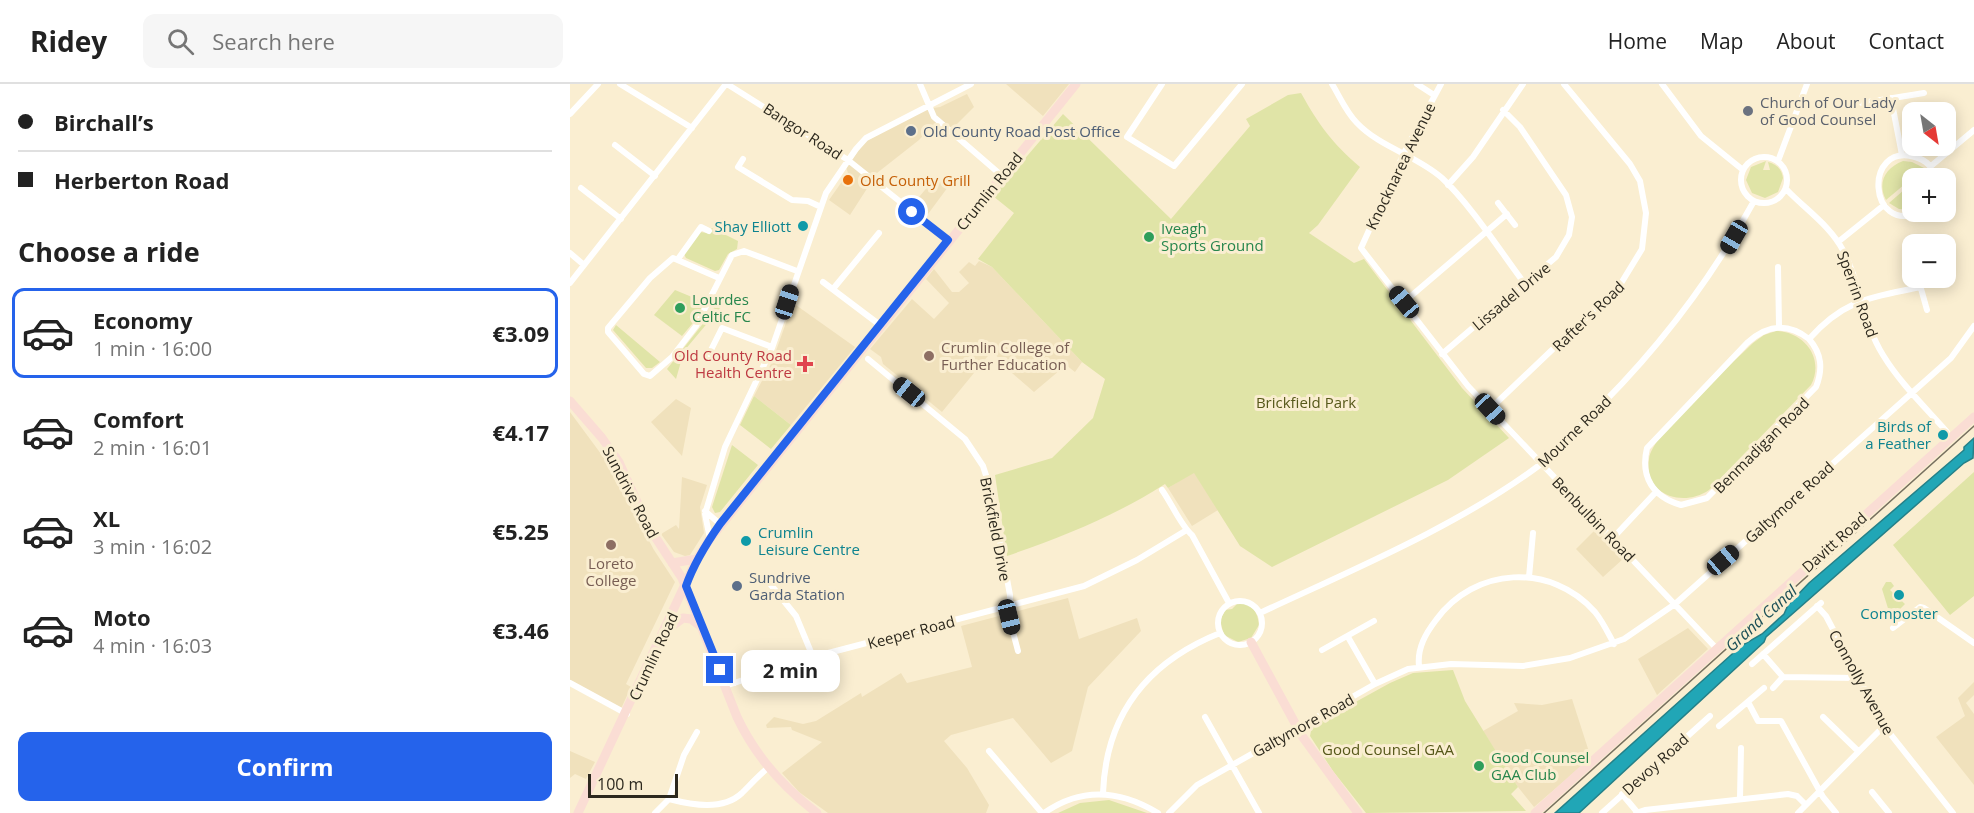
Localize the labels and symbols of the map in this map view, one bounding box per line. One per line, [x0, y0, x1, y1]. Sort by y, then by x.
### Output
place label: Church of Our Lady of Good Counsel [1760, 92, 1896, 129]
street label: Bangor Road [760, 98, 846, 164]
street label: Knocknarea Avenue [1361, 99, 1439, 233]
north arrow [1902, 102, 1956, 156]
marker: Church of Our Lady of Good Counsel [1741, 104, 1755, 118]
place label: Old County Road Post Office [923, 121, 1120, 141]
marker: Old County Road Post Office [904, 124, 918, 138]
street label: Crumlin Road [951, 148, 1027, 234]
place label: Old County Grill [860, 170, 971, 190]
marker: Old County Grill [841, 173, 855, 187]
route start [898, 198, 925, 225]
place label: Shay Elliott [714, 216, 791, 236]
car [1717, 217, 1751, 257]
place label: Iveagh Sports Ground [1161, 218, 1264, 255]
marker: Shay Elliott [796, 219, 810, 233]
marker: Iveagh Sports Ground [1142, 230, 1156, 244]
street label: Sperrin Road [1833, 248, 1883, 340]
street label: Lissadel Drive [1468, 257, 1554, 335]
street label: Rafter's Road [1548, 277, 1628, 355]
car [773, 282, 801, 322]
car [1386, 282, 1422, 322]
place label: Lourdes Celtic FC [692, 289, 751, 326]
marker: Lourdes Celtic FC [673, 301, 687, 315]
place label: Crumlin College of Further Education [941, 337, 1070, 374]
place label: Old County Road Health Centre [674, 345, 792, 382]
marker: Crumlin College of Further Education [922, 349, 936, 363]
marker: Old County Road Health Centre [796, 355, 814, 373]
car [889, 374, 929, 410]
car [1471, 390, 1509, 428]
street label: Mourne Road [1533, 391, 1615, 471]
park label: Brickfield Park [1256, 392, 1356, 412]
street label: Benmadigan Road [1709, 393, 1813, 497]
place label: Birds of a Feather [1865, 416, 1932, 453]
marker: Birds of a Feather [1936, 428, 1950, 442]
street label: Sundrive Road [598, 443, 664, 541]
street label: Galtymore Road [1740, 457, 1838, 547]
street label: Benbulbin Road [1548, 472, 1640, 566]
street label: Brickfield Drive [976, 475, 1016, 583]
street label: Davitt Road [1797, 508, 1871, 576]
place label: Crumlin Leisure Centre [758, 522, 860, 559]
marker: Crumlin Leisure Centre [739, 534, 753, 548]
marker: Loreto College [604, 538, 618, 552]
car [1703, 542, 1743, 578]
place label: Loreto College [585, 553, 637, 590]
place label: Sundrive Garda Station [749, 567, 845, 604]
marker: Sundrive Garda Station [730, 579, 744, 593]
water label: Grand Canal [1720, 579, 1802, 656]
marker: Composter [1892, 588, 1906, 602]
car [996, 597, 1022, 637]
place label: Composter [1860, 603, 1938, 623]
street label: Crumlin Road [624, 609, 682, 703]
street label: Keeper Road [865, 611, 957, 653]
street label: Connolly Avenue [1825, 626, 1899, 738]
callout: 2 min [741, 649, 840, 691]
route end [706, 656, 733, 683]
street label: Galtymore Road [1249, 689, 1357, 761]
street label: Devoy Road [1617, 729, 1693, 799]
park label: Good Counsel GAA [1322, 739, 1455, 759]
place label: Good Counsel GAA Club [1491, 747, 1589, 784]
marker: Good Counsel GAA Club [1472, 759, 1486, 773]
scale bar [588, 771, 678, 798]

